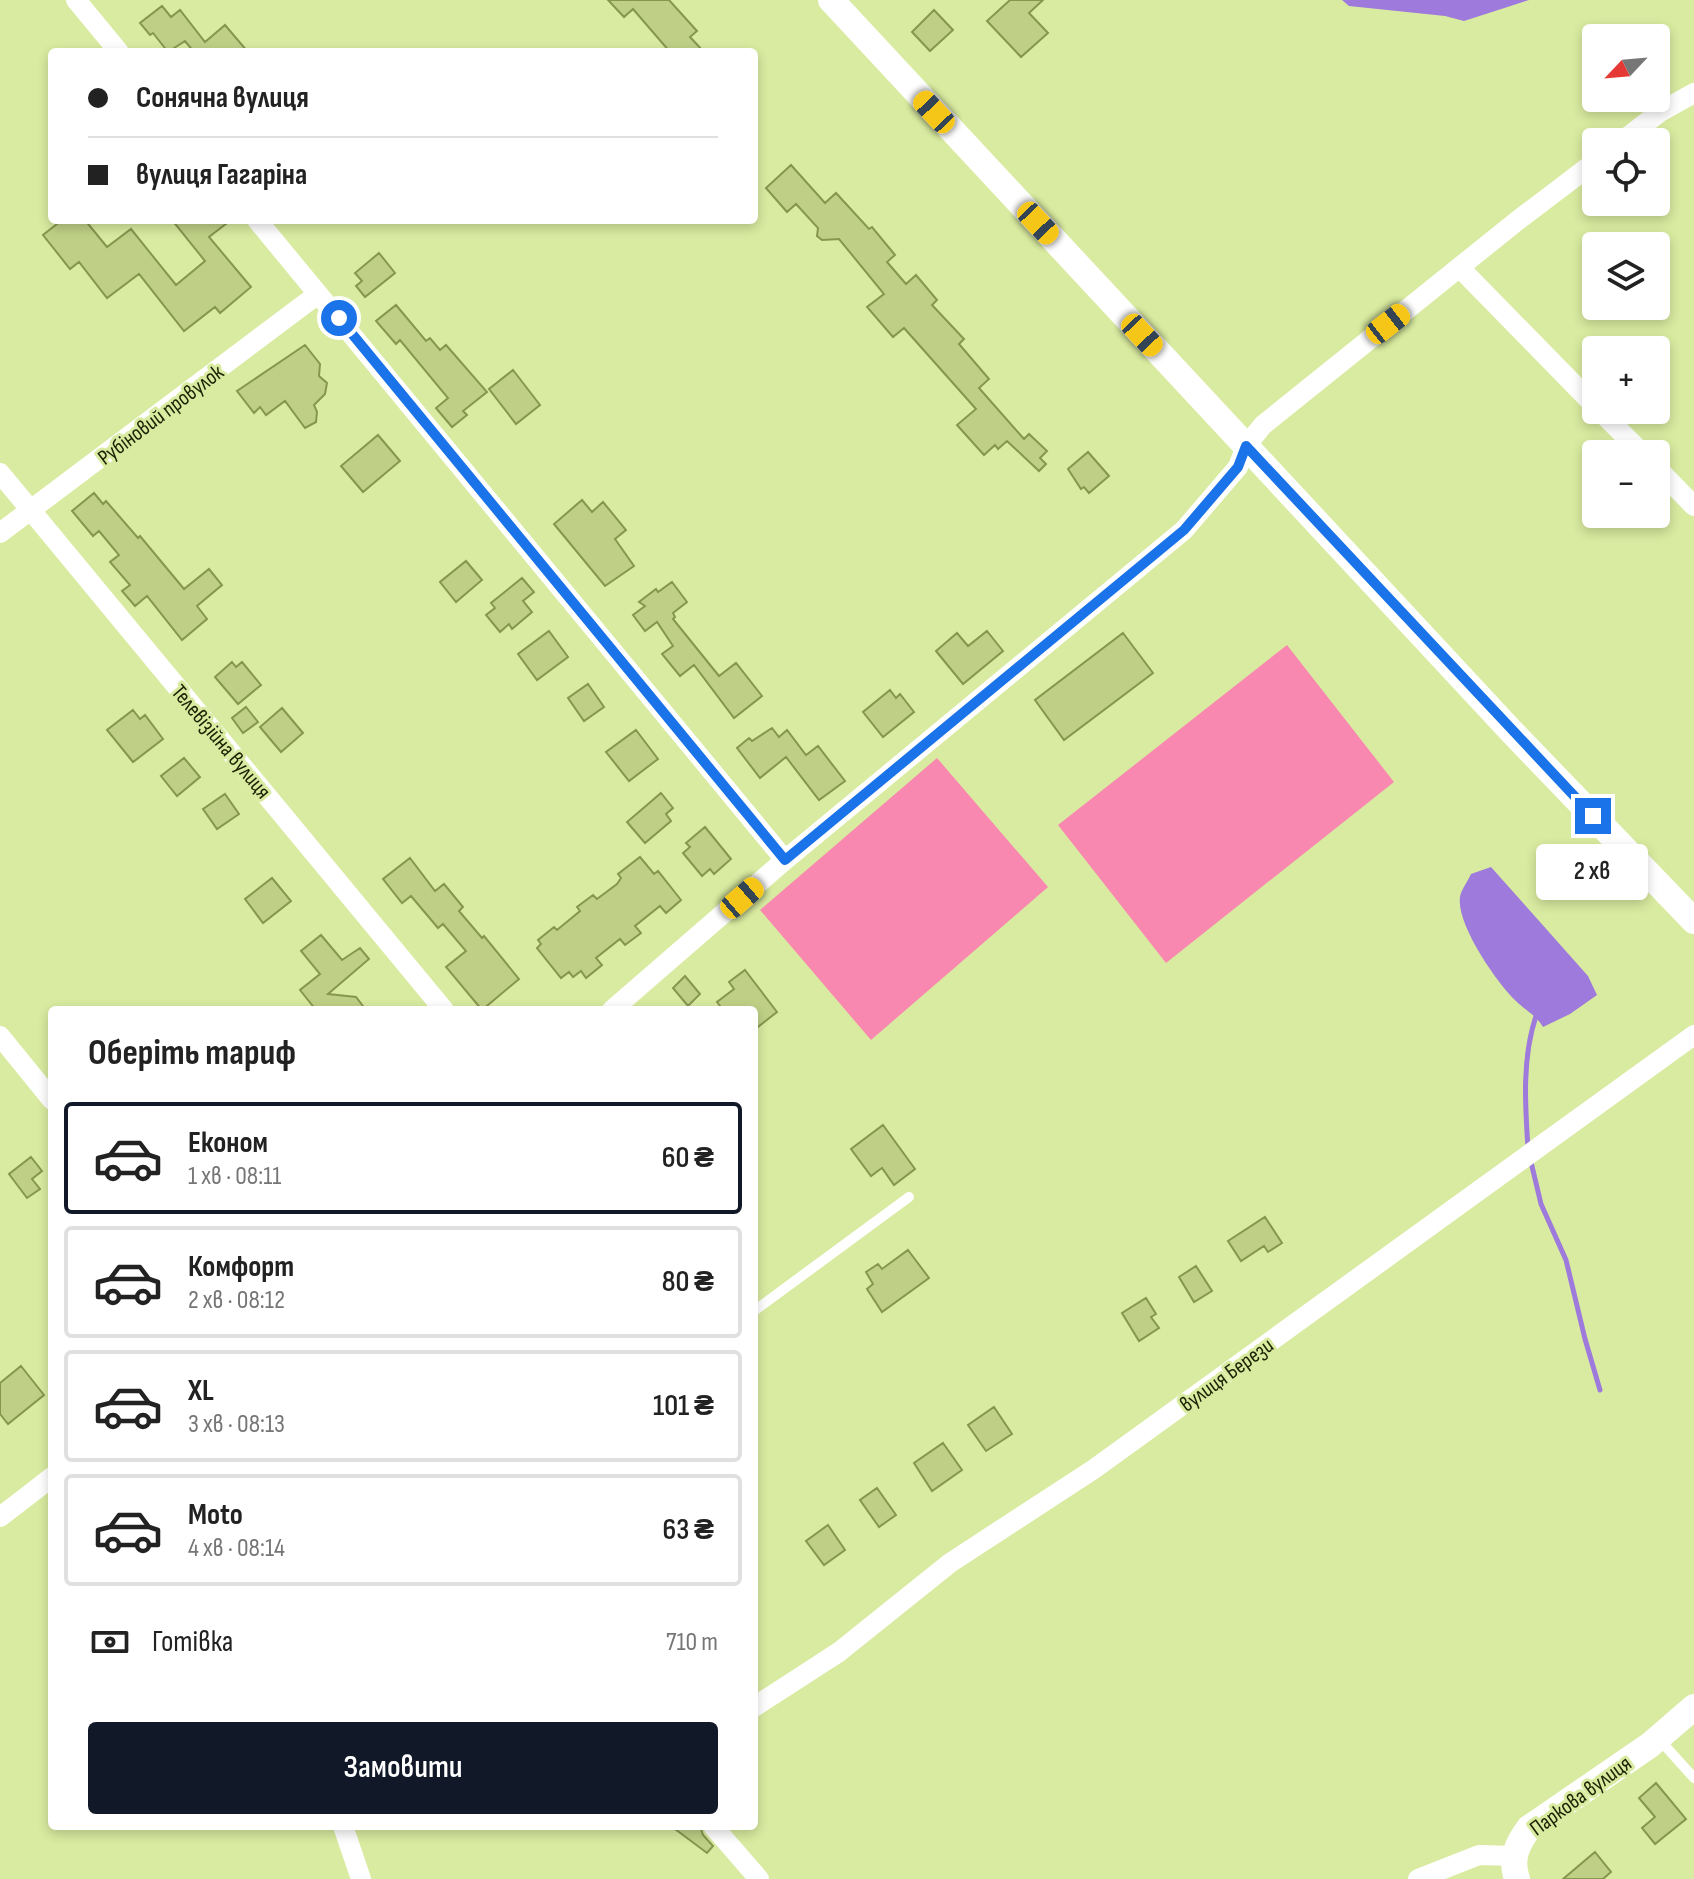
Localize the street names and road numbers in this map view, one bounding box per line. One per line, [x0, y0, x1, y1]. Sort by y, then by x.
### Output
street label: Рубіновий провулок [93, 359, 230, 471]
street label: Телевізійна вулиця [165, 679, 276, 805]
street label: вулиця Берези [1175, 1332, 1279, 1418]
street label: Паркова вулиця [1525, 1750, 1637, 1842]

